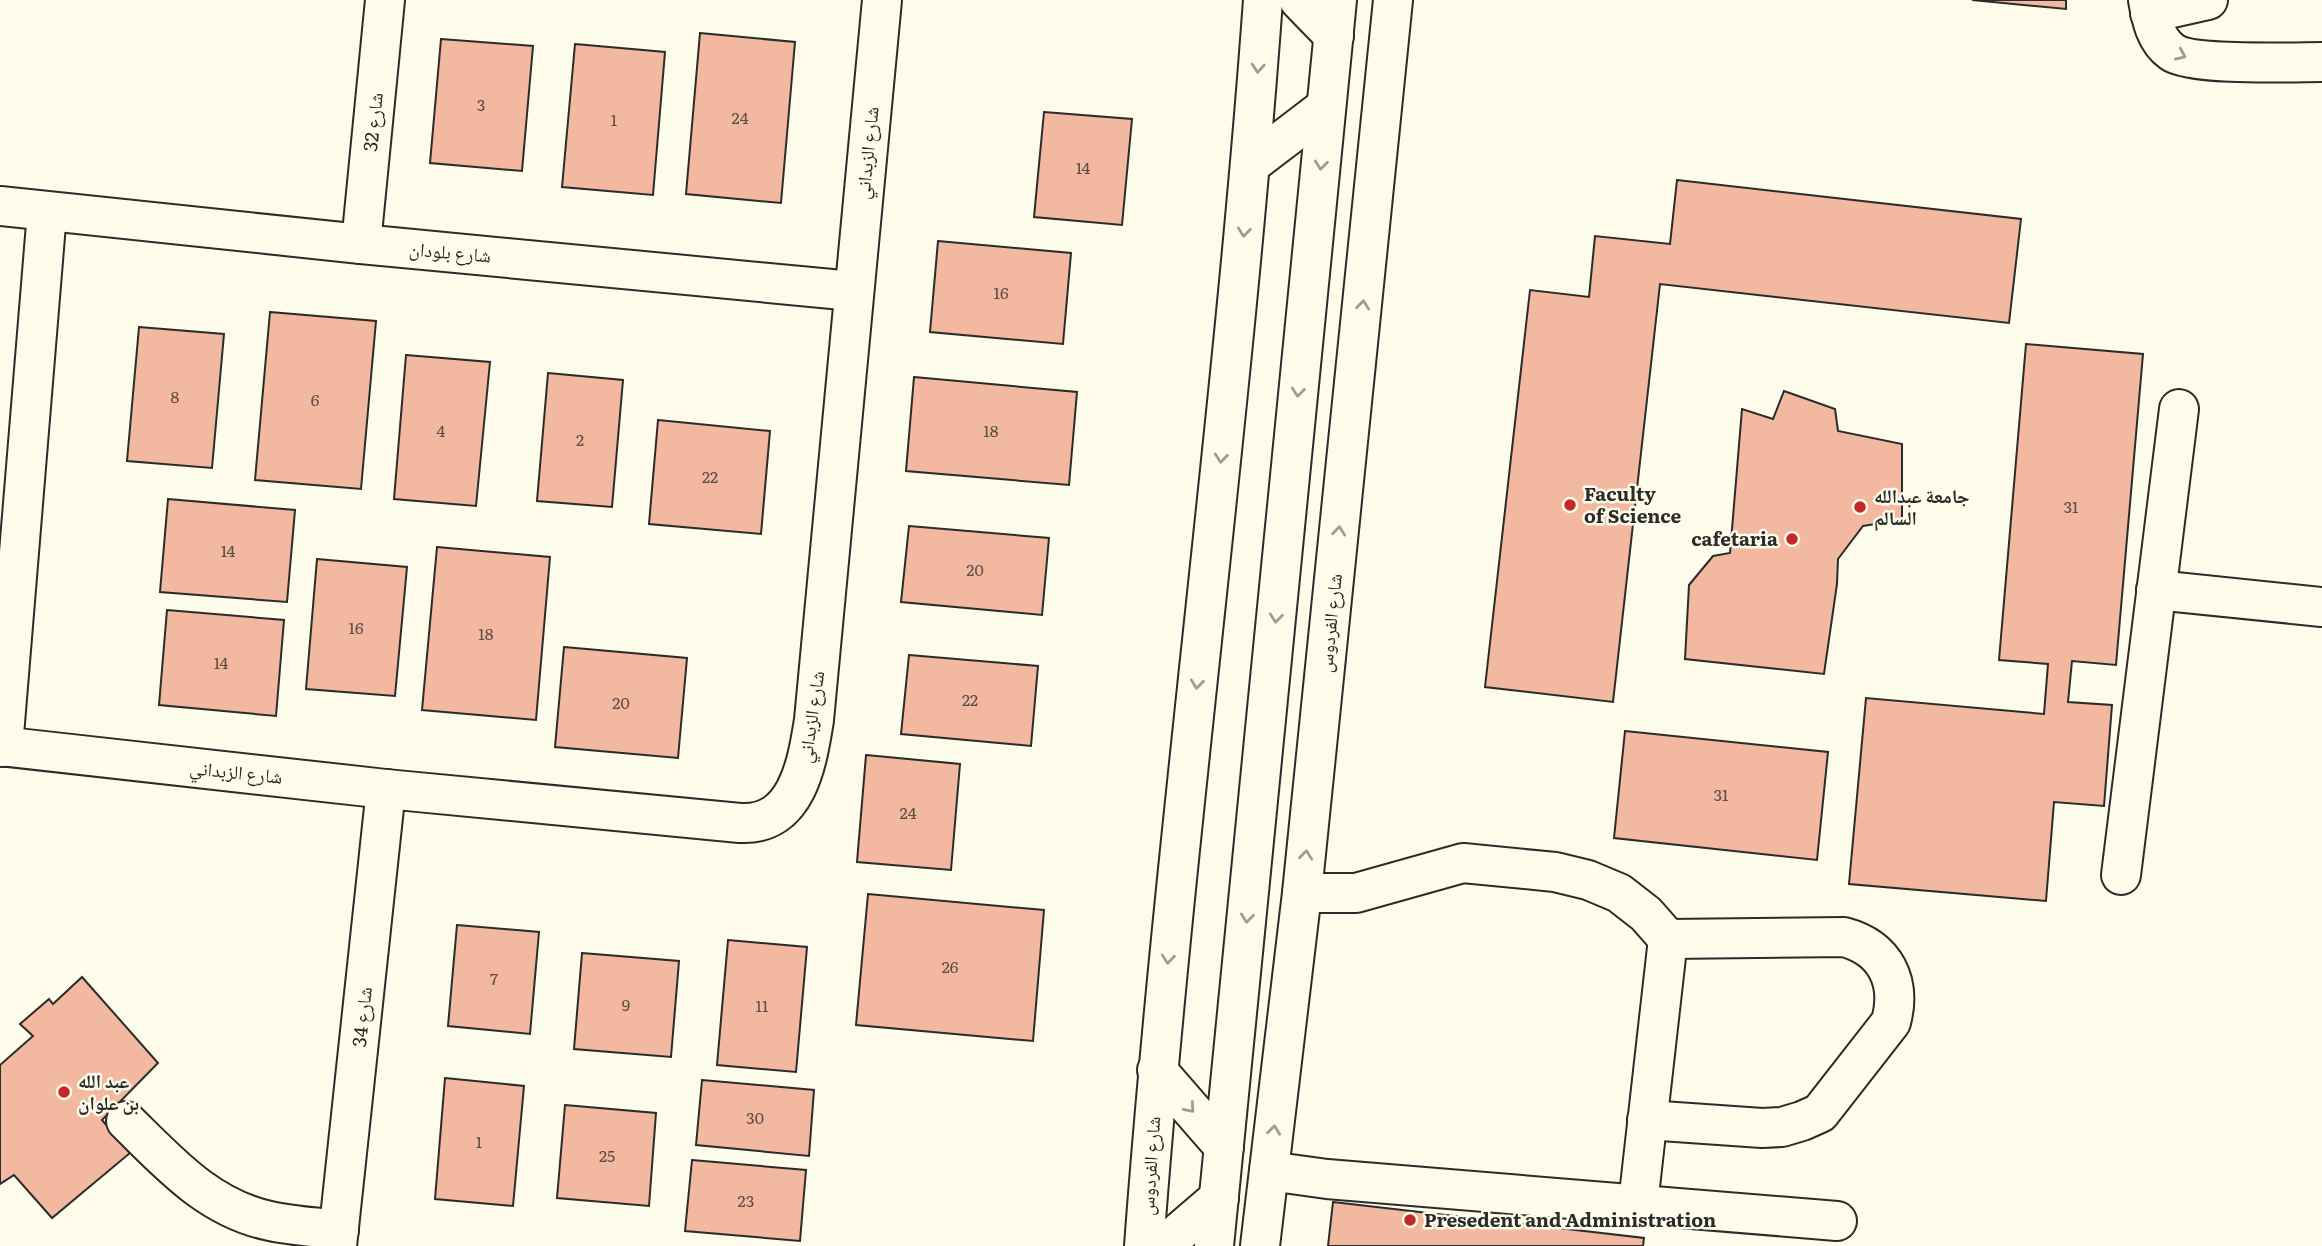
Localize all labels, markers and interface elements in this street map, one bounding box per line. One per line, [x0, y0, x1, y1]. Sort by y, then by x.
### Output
one-way arrow [2174, 46, 2186, 60]
one-way arrow [1251, 63, 1266, 74]
street label: شارع 32 [355, 91, 389, 153]
house number: 3 [477, 92, 485, 116]
house number: 24 [732, 105, 749, 129]
street label: شارع الزبداني [847, 105, 888, 201]
house number: 1 [611, 107, 618, 131]
house number: 14 [1076, 155, 1091, 179]
one-way arrow [1313, 160, 1328, 171]
one-way arrow [1237, 226, 1252, 237]
street label: شارع بلودان [408, 233, 492, 269]
house number: 16 [993, 280, 1009, 304]
one-way arrow [1355, 299, 1370, 311]
house number: 8 [171, 384, 180, 408]
house number: 6 [311, 387, 320, 411]
one-way arrow [1291, 387, 1306, 398]
house number: 4 [437, 418, 446, 442]
house number: 18 [983, 418, 999, 442]
house number: 2 [576, 427, 584, 451]
one-way arrow [1213, 452, 1228, 464]
house number: 22 [702, 464, 718, 488]
place label: Faculty of Science [1584, 479, 1682, 529]
place label: جامعة عبدالله السالم [1874, 481, 1970, 531]
house number: 31 [2063, 494, 2079, 518]
marker: Faculty of Science [1562, 497, 1578, 513]
marker: جامعة عبدالله السالم [1852, 499, 1868, 515]
place label: cafetaria [1691, 524, 1778, 552]
one-way arrow [1332, 525, 1347, 537]
marker: cafetaria [1784, 531, 1800, 547]
house number: 14 [221, 538, 236, 562]
house number: 20 [966, 557, 984, 581]
street label: شارع الفردوس [1310, 572, 1348, 674]
one-way arrow [1269, 613, 1284, 624]
house number: 16 [348, 615, 364, 639]
house number: 18 [478, 621, 494, 645]
house number: 14 [214, 650, 229, 674]
street label: شارع الزبداني [790, 669, 833, 765]
one-way arrow [1190, 679, 1205, 690]
house number: 22 [962, 687, 978, 711]
house number: 20 [612, 690, 630, 714]
street label: شارع الزبداني [188, 752, 284, 793]
house number: 31 [1713, 782, 1729, 806]
house number: 24 [900, 800, 917, 824]
one-way arrow [1298, 849, 1313, 860]
one-way arrow [1239, 912, 1254, 924]
one-way arrow [1161, 953, 1176, 965]
house number: 26 [942, 954, 959, 978]
house number: 7 [490, 966, 498, 990]
street label: شارع 34 [344, 985, 378, 1048]
house number: 9 [622, 992, 630, 1016]
house number: 11 [755, 993, 769, 1017]
place label: عبد الله بن علوان [78, 1066, 139, 1116]
marker: عبد الله بن علوان [56, 1084, 72, 1100]
one-way arrow [1182, 1100, 1195, 1113]
house number: 30 [746, 1105, 764, 1129]
street label: شارع الفردوس [1132, 1115, 1166, 1217]
one-way arrow [1266, 1124, 1281, 1135]
house number: 1 [476, 1129, 483, 1153]
house number: 25 [599, 1143, 615, 1167]
house number: 23 [738, 1188, 754, 1212]
place label: Presedent and Administration [1424, 1205, 1716, 1233]
marker: Presedent and Administration [1402, 1212, 1418, 1228]

